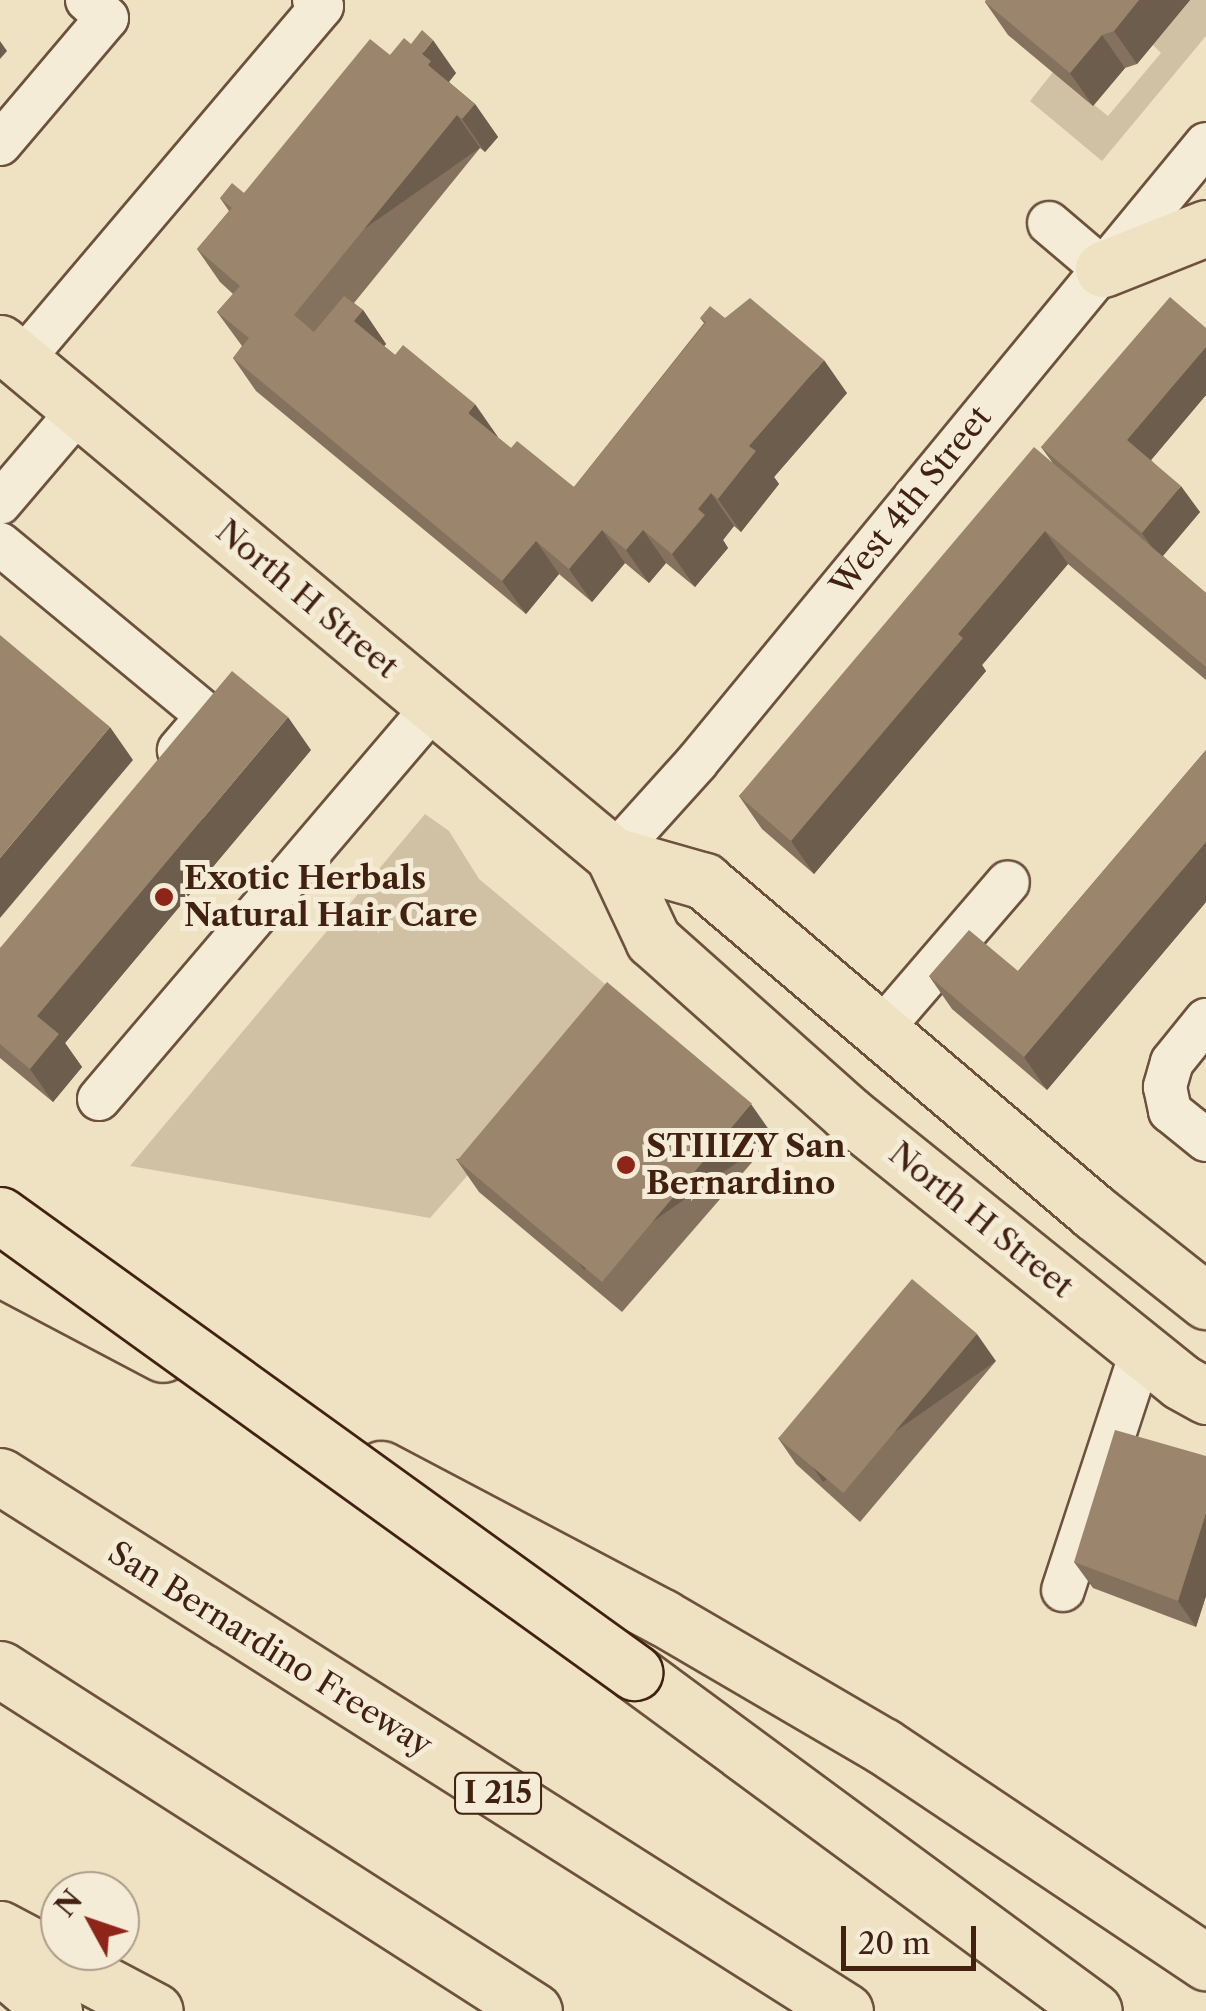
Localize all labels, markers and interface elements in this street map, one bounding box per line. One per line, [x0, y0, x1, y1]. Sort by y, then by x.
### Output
street label: West 4th Street [823, 398, 999, 604]
street label: North H Street [208, 512, 406, 686]
place label: Exotic Herbals Natural Hair Care [184, 860, 478, 935]
marker: Exotic Herbals Natural Hair Care [153, 886, 175, 908]
place label: STIIIZY San Bernardino [646, 1128, 847, 1203]
street label: North H Street [881, 1134, 1081, 1306]
marker: STIIIZY San Bernardino [615, 1154, 637, 1176]
street label: San Bernardino Freeway [101, 1534, 439, 1764]
road number: I 215 [453, 1768, 543, 1818]
north arrow [40, 1871, 140, 1971]
text: N [48, 1883, 89, 1923]
scale bar [846, 1906, 981, 1968]
text: 20 m [858, 1925, 930, 1962]

